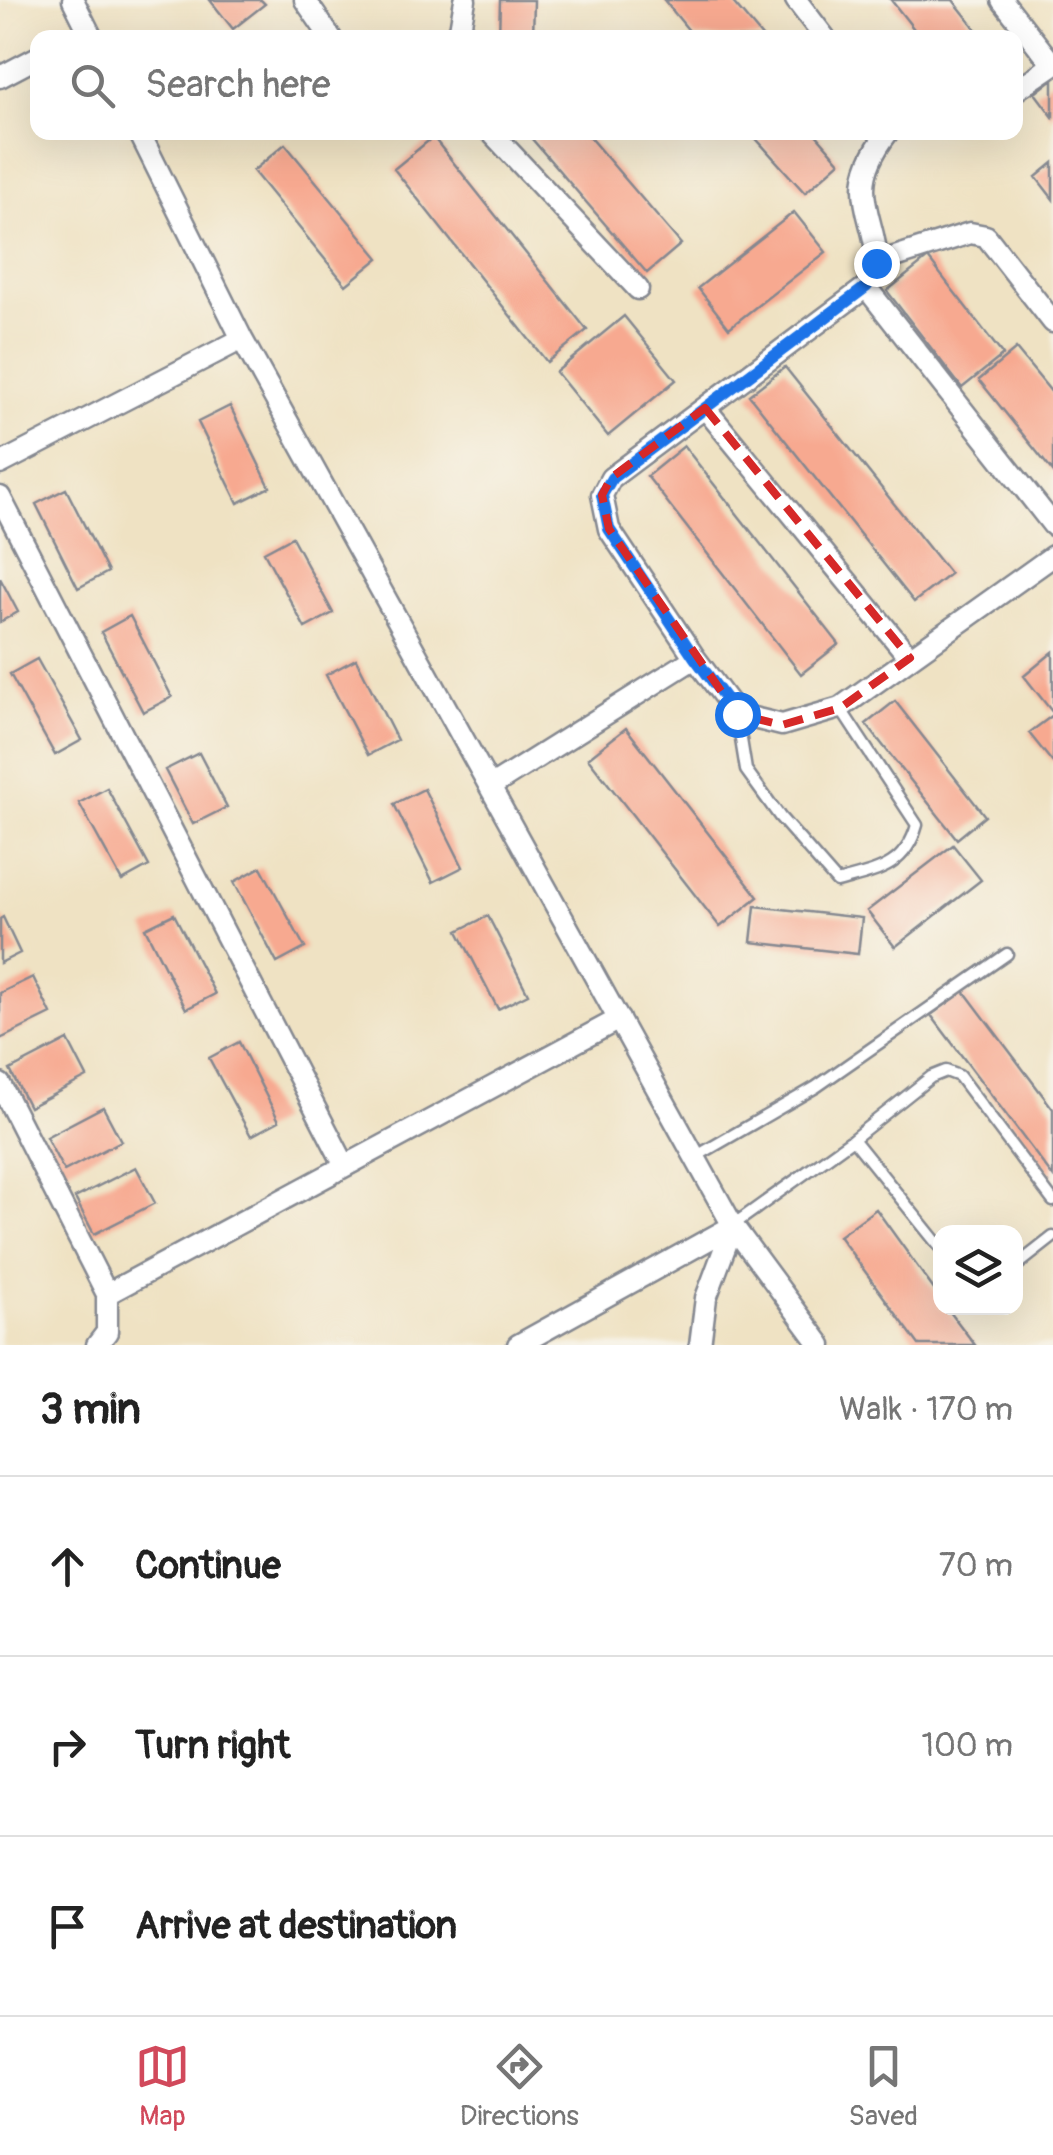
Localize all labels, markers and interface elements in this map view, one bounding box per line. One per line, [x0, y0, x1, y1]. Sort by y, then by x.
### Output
search box [30, 30, 1023, 140]
icon: search [65, 58, 120, 113]
text: Search here [145, 61, 331, 109]
route end [854, 241, 900, 287]
route start [715, 692, 761, 738]
map controls [933, 1225, 1023, 1315]
button: layers [933, 1225, 1023, 1315]
text: 3 min [40, 1384, 141, 1436]
text: Walk · 170 m [839, 1390, 1013, 1430]
icon: ahead [40, 1539, 95, 1594]
text: Continue [135, 1542, 281, 1590]
text: 70 m [939, 1546, 1013, 1586]
icon: right [40, 1719, 95, 1774]
text: Turn right [135, 1722, 290, 1770]
text: 100 m [921, 1726, 1013, 1766]
icon: arrive [40, 1899, 95, 1954]
text: Arrive at destination [135, 1902, 457, 1950]
tab: Map [135, 2039, 190, 2134]
tab: Directions [460, 2039, 579, 2134]
tab: Saved [849, 2039, 918, 2134]

